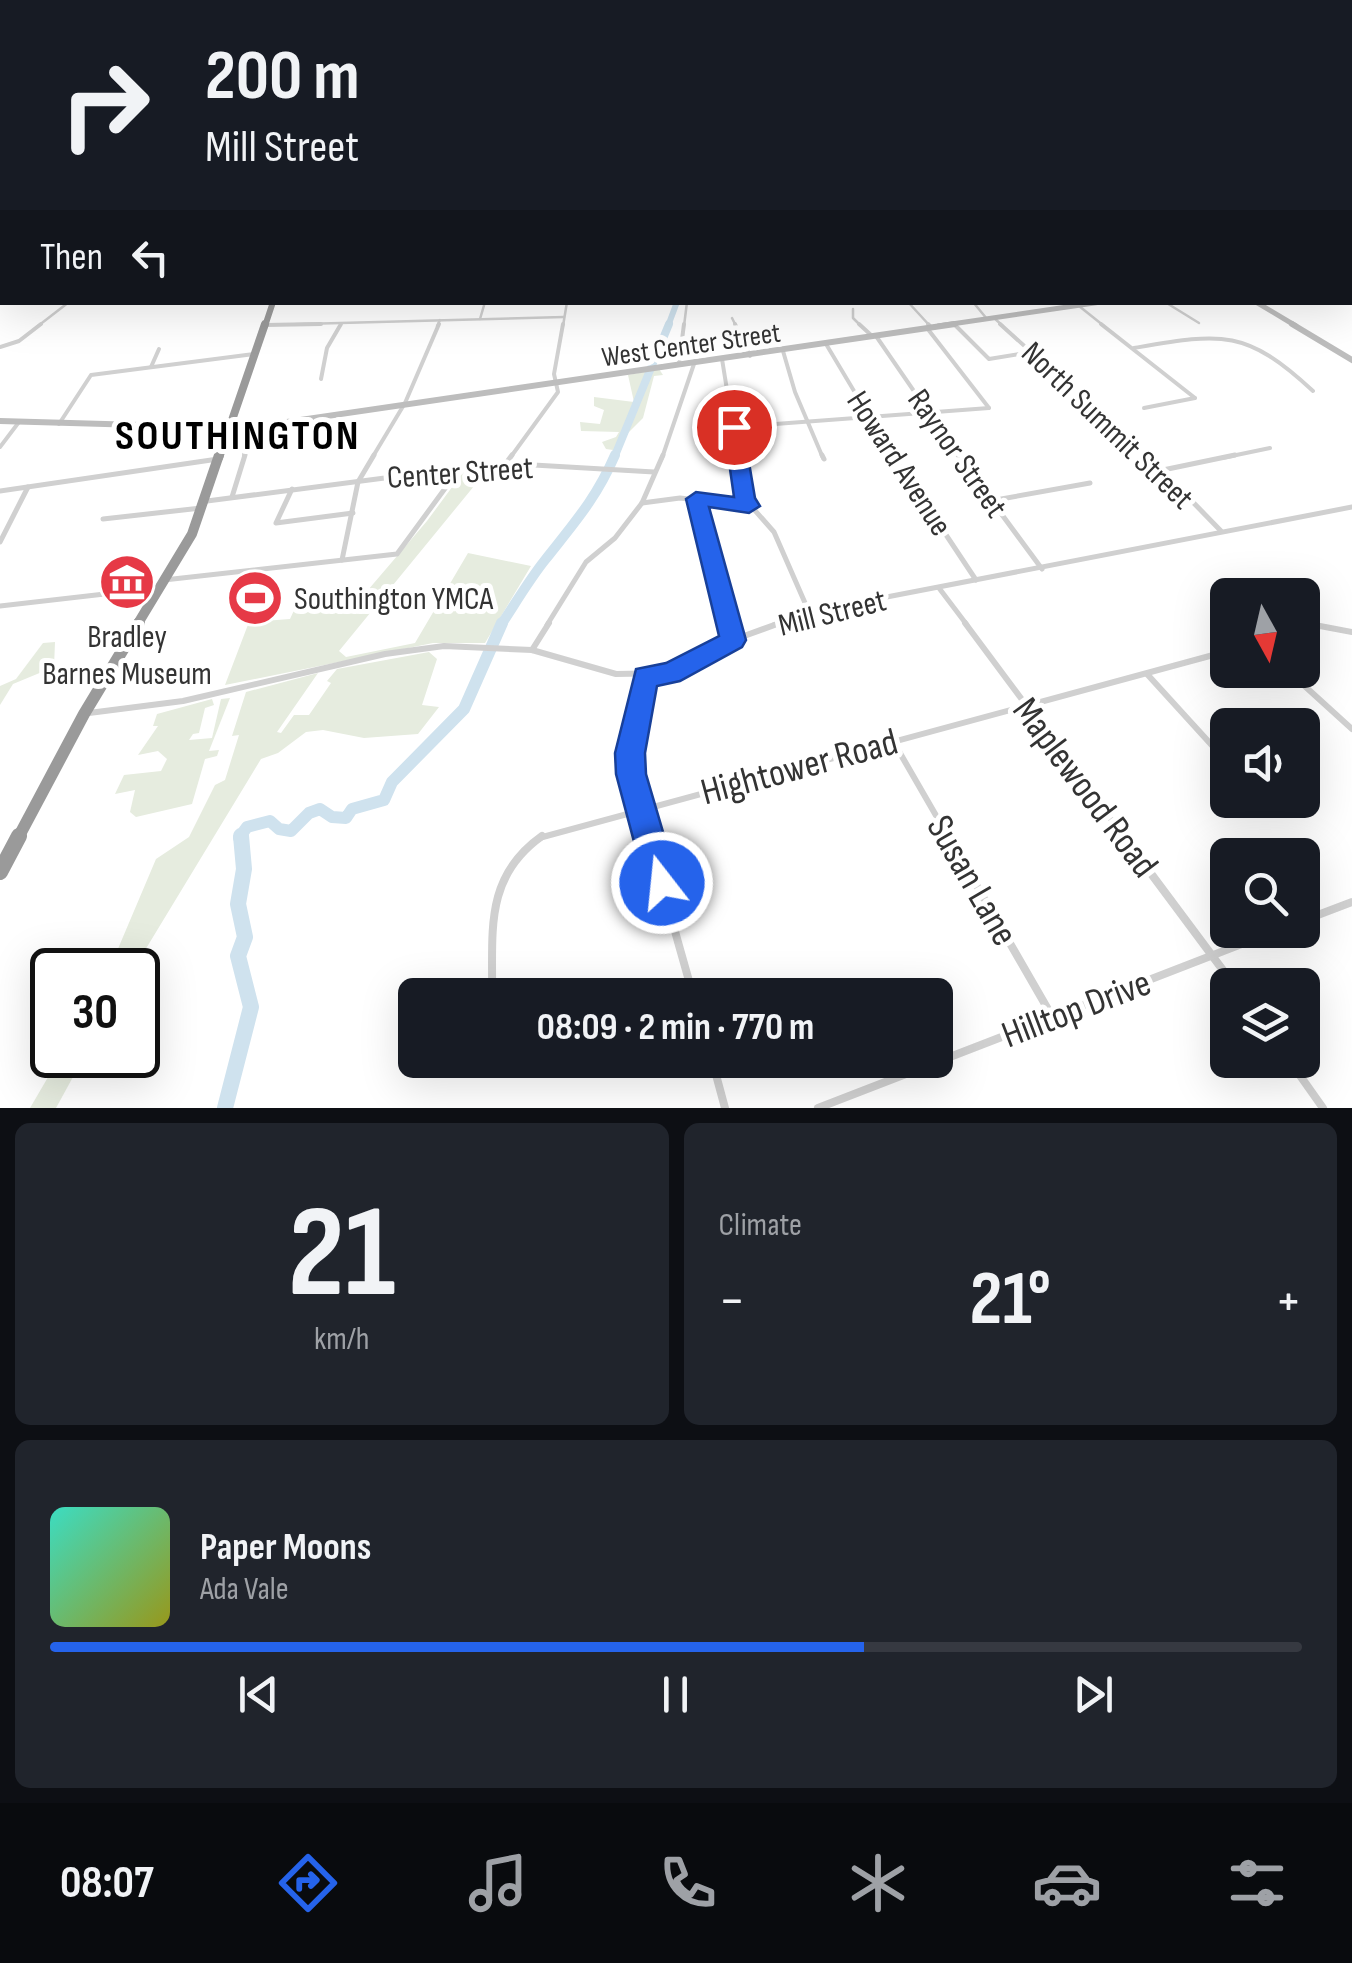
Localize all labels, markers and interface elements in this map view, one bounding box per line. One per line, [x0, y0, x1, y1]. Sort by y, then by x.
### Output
text: 200 m [205, 35, 360, 119]
icon: right [40, 40, 170, 170]
text: Mill Street [205, 120, 359, 175]
icon: left [123, 230, 178, 285]
text: Then [40, 235, 103, 280]
street label: West Center Street [600, 317, 783, 374]
street label: North Summit Street [1013, 334, 1201, 518]
street label: Raynor Street [898, 382, 1015, 525]
street label: Howard Avenue [838, 384, 960, 543]
pin [692, 385, 777, 470]
icon: arrive [707, 400, 762, 455]
district label: SOUTHINGTON [115, 411, 361, 462]
street label: Center Street [386, 449, 534, 498]
museum icon: Bradley Barnes Museum [97, 552, 157, 612]
sports icon: Southington YMCA [225, 568, 285, 628]
north arrow [1210, 578, 1320, 688]
map controls [1210, 578, 1320, 1078]
place label: Southington YMCA [294, 580, 494, 619]
street label: Mill Street [775, 581, 890, 646]
place label: Bradley Barnes Museum [42, 618, 212, 694]
street label: Maplewood Road [1003, 689, 1167, 887]
button: sound [1210, 708, 1320, 818]
street label: Hightower Road [696, 720, 903, 815]
street label: Susan Lane [917, 808, 1027, 954]
position arrow [610, 831, 714, 935]
button: search [1210, 838, 1320, 948]
speed limit sign: 30 [30, 948, 160, 1078]
street label: Hilltop Drive [996, 960, 1157, 1058]
button: layers [1210, 968, 1320, 1078]
text: 08:09 · 2 min · 770 m [537, 1005, 814, 1050]
text: 21 [288, 1177, 396, 1333]
text: Climate [719, 1206, 802, 1245]
text: 21° [970, 1255, 1051, 1346]
text: − [719, 1268, 745, 1335]
text: + [1275, 1268, 1302, 1335]
text: km/h [314, 1320, 369, 1359]
text: Paper Moons [200, 1525, 371, 1570]
text: Ada Vale [200, 1570, 289, 1609]
icon: previous [231, 1667, 286, 1722]
icon: pause [648, 1667, 703, 1722]
icon: next [1066, 1667, 1121, 1722]
icon: directions [273, 1848, 343, 1918]
icon: music [463, 1848, 533, 1918]
icon: phone [653, 1848, 723, 1918]
icon: climate [843, 1848, 913, 1918]
icon: car [1032, 1848, 1102, 1918]
icon: filters [1222, 1848, 1292, 1918]
text: 08:07 [60, 1856, 154, 1911]

